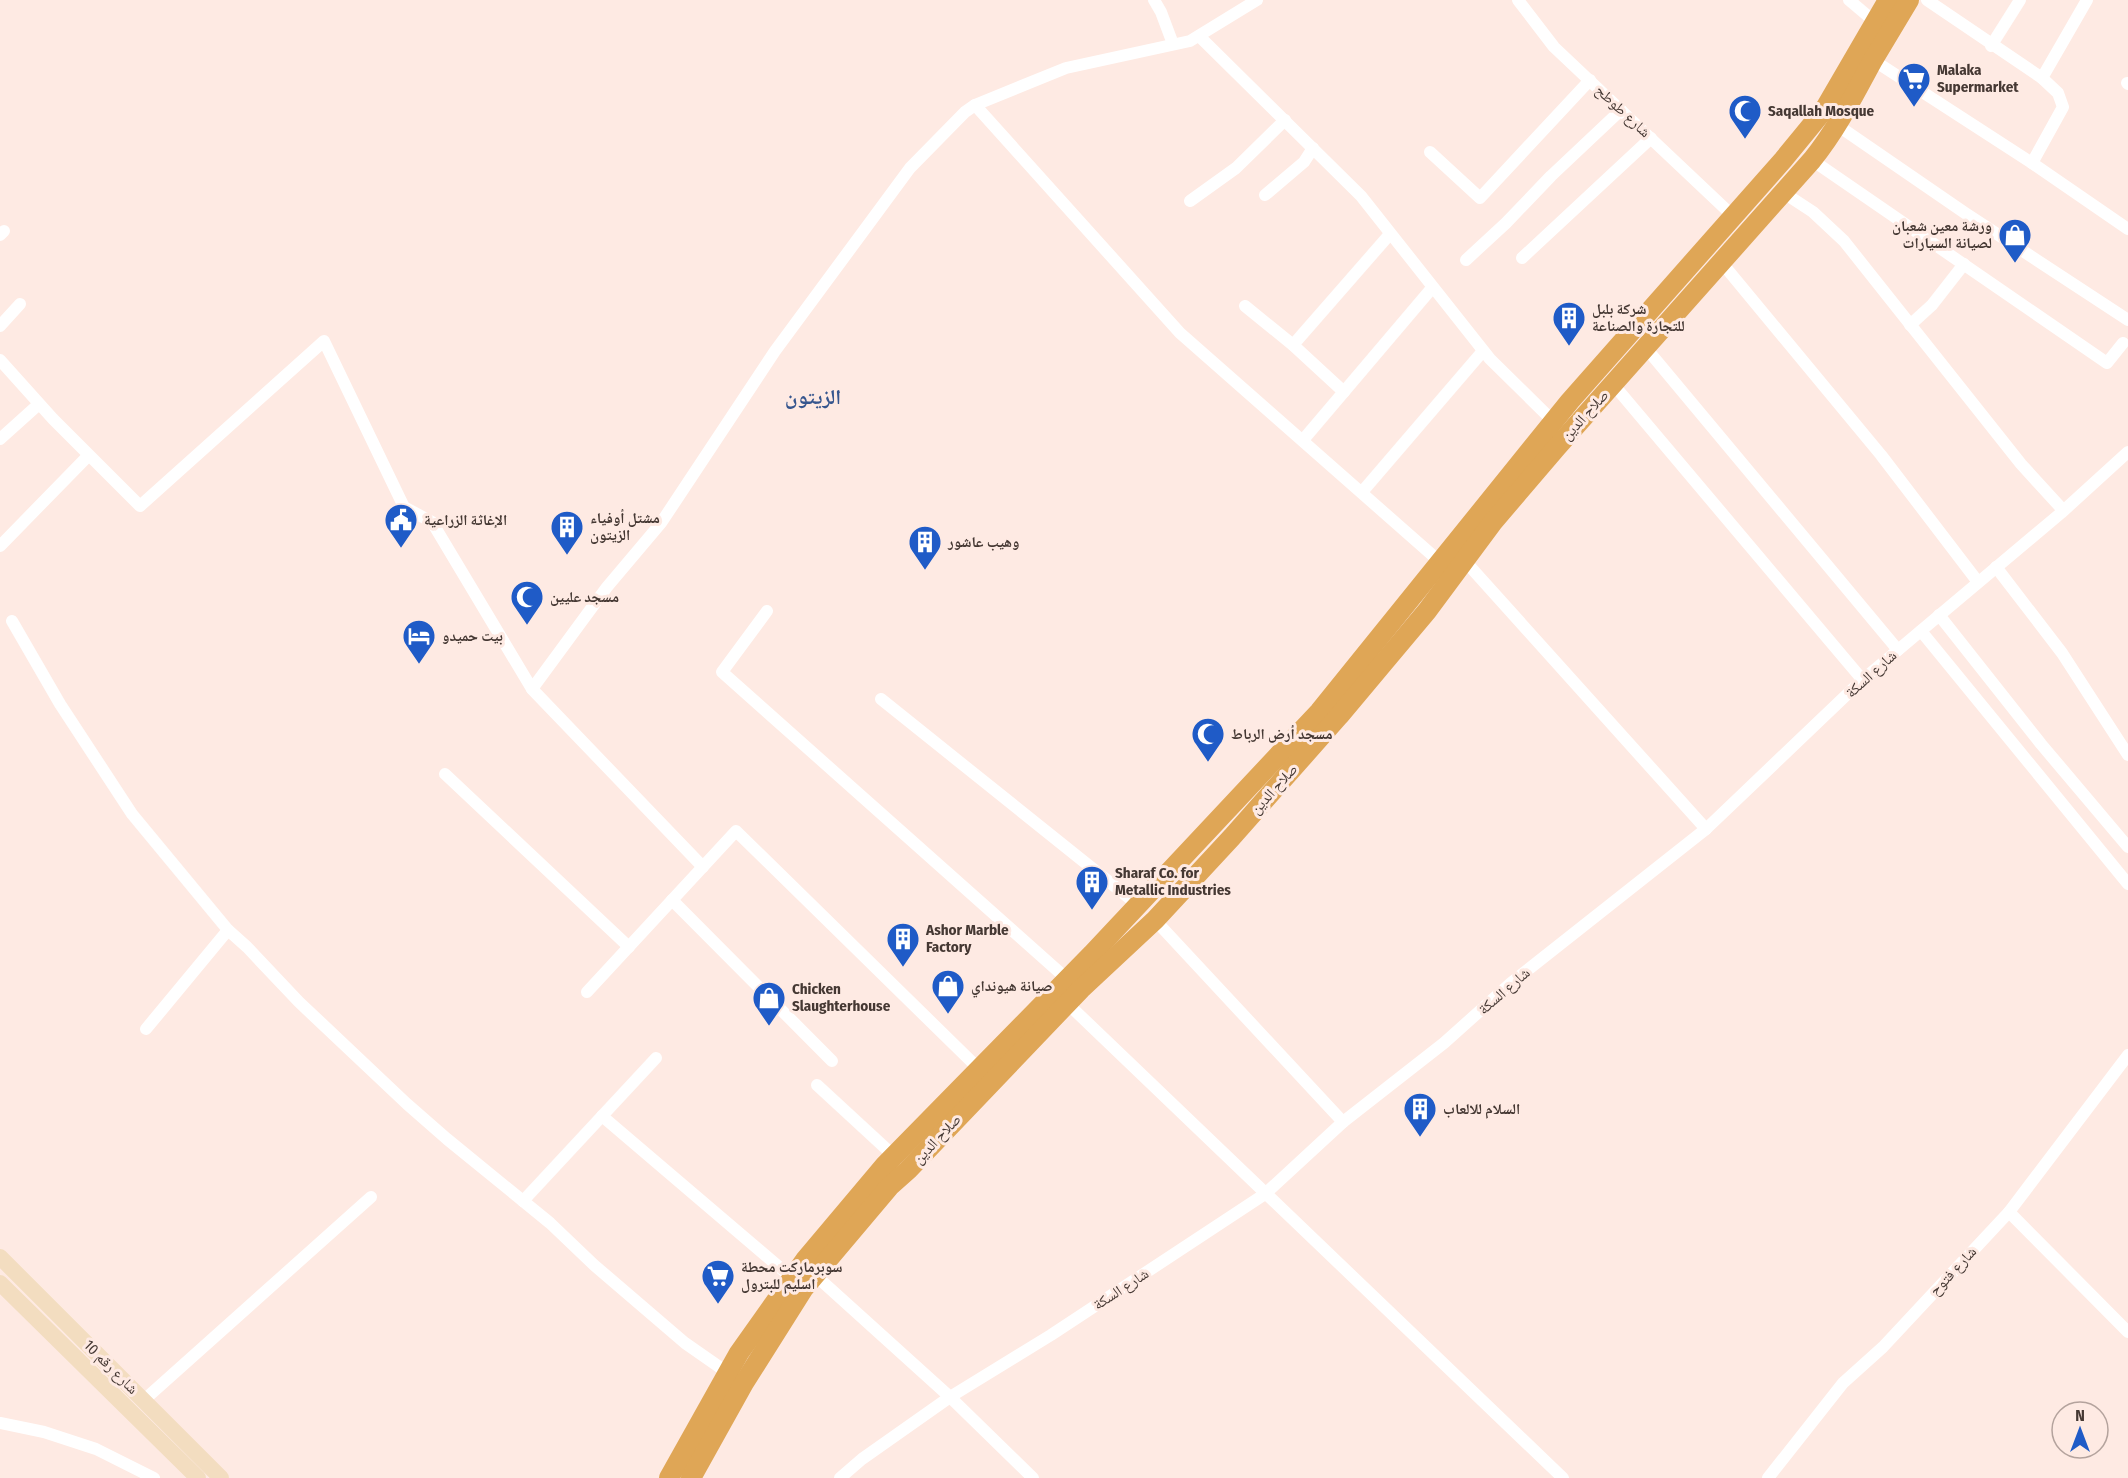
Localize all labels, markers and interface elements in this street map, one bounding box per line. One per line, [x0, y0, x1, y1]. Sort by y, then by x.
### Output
supermarket icon: Malaka Supermarket [1896, 61, 1932, 108]
place label: Malaka Supermarket [1937, 61, 2019, 96]
street label: شارع طوطح [1591, 81, 1654, 142]
mosque icon: Saqallah Mosque [1727, 93, 1763, 140]
place label: Saqallah Mosque [1768, 102, 1875, 120]
place label: ورشة معين شعبان لصيانة السيارات [1892, 217, 1992, 252]
shop icon: ورشة معين شعبان لصيانة السيارات [1997, 217, 2033, 264]
building icon: شركة بلبل للتجارة والصناعة [1551, 300, 1587, 347]
place label: شركة بلبل للتجارة والصناعة [1592, 300, 1685, 335]
district label: الزيتون [785, 384, 841, 410]
street label: صلاح الدين [1558, 386, 1613, 445]
public building icon: الإغاثة الزراعية [383, 502, 419, 549]
building icon: مشتل أوفياء الزيتون [549, 509, 585, 556]
place label: مشتل أوفياء الزيتون [590, 509, 660, 544]
place label: الإغاثة الزراعية [424, 511, 507, 529]
building icon: وهيب عاشور [907, 524, 943, 571]
place label: وهيب عاشور [947, 533, 1020, 551]
mosque icon: مسجد عليين [509, 579, 545, 626]
place label: مسجد عليين [550, 588, 619, 606]
hotel icon: بيت حميدو [401, 618, 437, 665]
place label: بيت حميدو [442, 627, 503, 645]
street label: شارع السكة [1842, 646, 1901, 702]
mosque icon: مسجد أرض الرباط [1190, 716, 1226, 763]
place label: مسجد أرض الرباط [1231, 725, 1333, 743]
street label: صلاح الدين [1247, 760, 1302, 819]
building icon: Sharaf Co. for Metallic Industries [1074, 864, 1110, 911]
place label: Sharaf Co. for Metallic Industries [1115, 864, 1231, 899]
building icon: Ashor Marble Factory [885, 921, 921, 968]
place label: Ashor Marble Factory [925, 921, 1009, 956]
street label: شارع السكة [1475, 964, 1534, 1019]
shop icon: صيانة هيونداي [930, 968, 966, 1015]
place label: صيانة هيونداي [971, 977, 1053, 998]
shop icon: Chicken Slaughterhouse [751, 980, 787, 1027]
place label: Chicken Slaughterhouse [792, 980, 891, 1015]
building icon: السلام للالعاب [1402, 1091, 1438, 1138]
place label: السلام للالعاب [1443, 1100, 1520, 1119]
street label: صلاح الدين [909, 1110, 965, 1168]
street label: شارع فتوح [1926, 1243, 1981, 1300]
supermarket icon: سوبرماركت محطة اسليم للبترول [700, 1258, 736, 1305]
place label: سوبرماركت محطة اسليم للبترول [741, 1258, 843, 1294]
street label: شارع السكة [1090, 1264, 1153, 1314]
street label: شارع رقم 10 [79, 1336, 142, 1399]
north arrow [2050, 1400, 2110, 1460]
text: N [2075, 1406, 2085, 1425]

